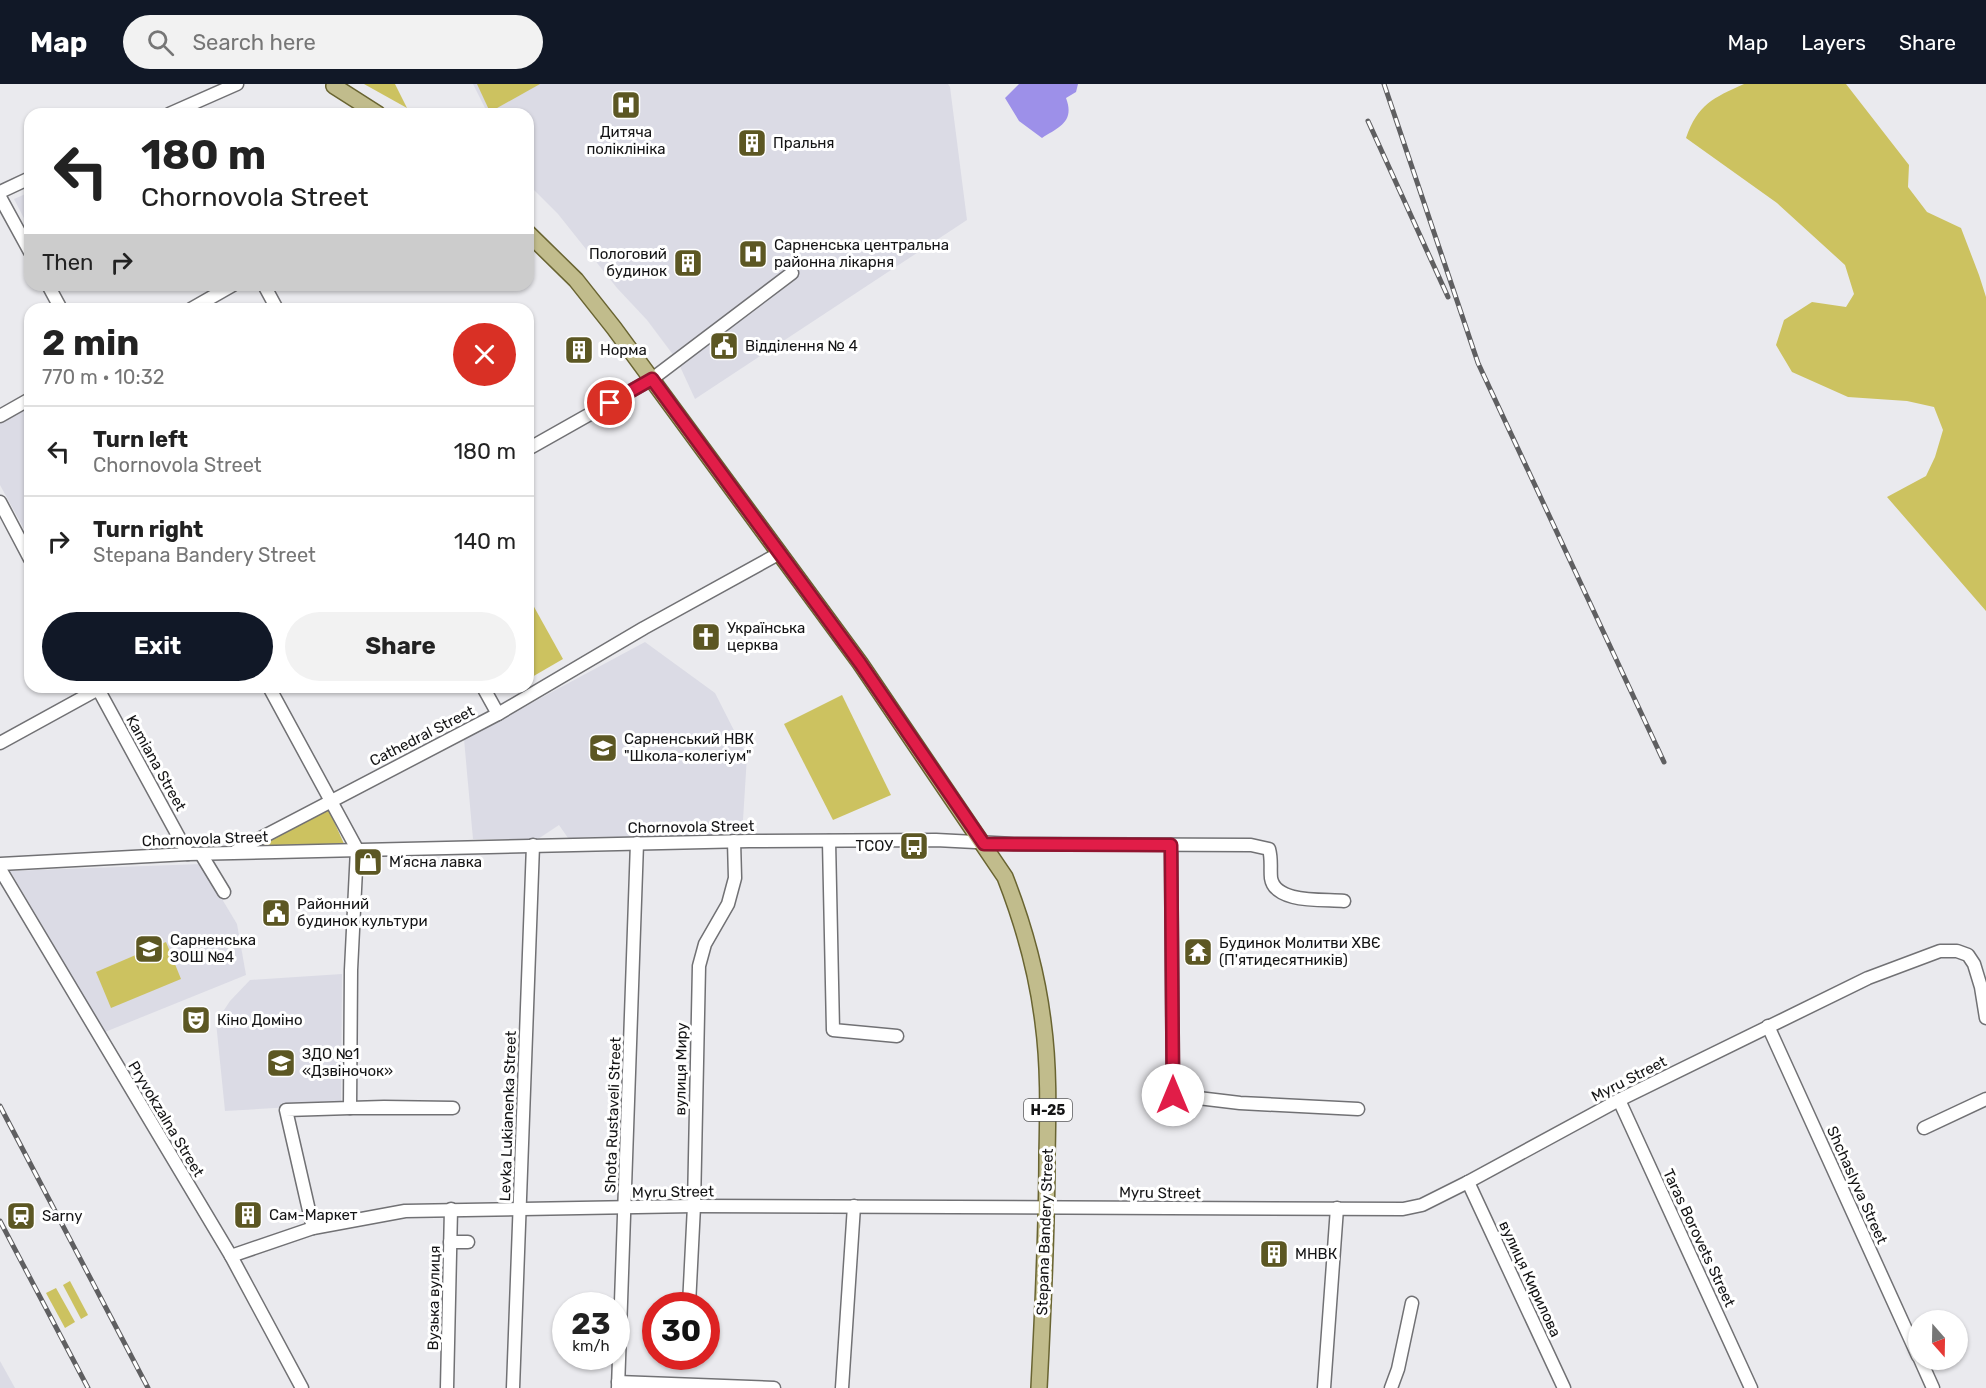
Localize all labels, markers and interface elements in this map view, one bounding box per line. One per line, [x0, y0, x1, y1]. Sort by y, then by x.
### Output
search box [123, 15, 543, 69]
text: Map [30, 26, 87, 59]
icon: search [144, 26, 177, 59]
text: Search here [192, 29, 316, 56]
text: Map [1727, 30, 1768, 55]
text: Layers [1801, 30, 1866, 55]
text: Share [1899, 30, 1956, 55]
hospital icon: Дитяча поліклініка [610, 89, 642, 121]
place label: Дитяча поліклініка [586, 123, 666, 158]
building icon: Пральня [736, 127, 768, 159]
text: 180 m [141, 130, 266, 180]
icon: left [42, 132, 120, 210]
place label: Пральня [773, 134, 834, 152]
text: Chornovola Street [141, 181, 369, 213]
place label: Сарненська центральна районна лікарня [774, 236, 949, 271]
hospital icon: Сарненська центральна районна лікарня [737, 238, 769, 270]
place label: Пологовий будинок [589, 245, 667, 280]
icon: right [105, 246, 138, 279]
building icon: Пологовий будинок [672, 247, 704, 279]
text: Then [42, 249, 93, 276]
text: 2 min [42, 321, 140, 364]
button: close [453, 323, 516, 386]
public building icon: Відділення № 4 [708, 330, 740, 362]
building icon: Норма [563, 334, 595, 366]
place label: Відділення № 4 [745, 337, 858, 355]
place label: Норма [600, 341, 647, 359]
text: 770 m · 10:32 [42, 365, 164, 389]
pin [584, 377, 635, 428]
icon: arrive [593, 386, 626, 419]
text: Turn left [93, 426, 188, 453]
icon: left [42, 435, 75, 468]
text: 180 m [454, 438, 516, 465]
text: Chornovola Street [93, 453, 262, 477]
text: Turn right [93, 516, 203, 543]
icon: right [42, 525, 75, 558]
text: 140 m [454, 528, 516, 555]
text: Stepana Bandery Street [93, 543, 316, 567]
button: Exit [42, 612, 273, 681]
button: Share [285, 612, 516, 681]
place label: Українська церква [727, 619, 805, 654]
church icon: Українська церква [690, 621, 722, 653]
street label: Cathedral Street [367, 702, 477, 770]
street label: Kamiana Street [122, 712, 190, 814]
place label: Сарненський НВК "Школа-колегіум" [624, 730, 754, 765]
school or university icon: Сарненський НВК "Школа-колегіум" [587, 732, 619, 764]
street label: Chornovola Street [628, 817, 755, 837]
street label: Chornovola Street [141, 828, 269, 850]
bus stop icon: ТСОУ [898, 830, 930, 862]
place label: ТСОУ [855, 837, 893, 855]
shop icon: Мʼясна лавка [352, 846, 384, 878]
place label: Мʼясна лавка [389, 853, 482, 871]
place label: Районний будинок культури [297, 895, 428, 930]
public building icon: Районний будинок культури [260, 897, 292, 929]
place label: Сарненська ЗОШ №4 [170, 931, 256, 966]
school or university icon: Сарненська ЗОШ №4 [133, 933, 165, 965]
place label: Будинок Молитви ХВЄ (П'ятидесятників) [1219, 934, 1381, 969]
temple icon: Будинок Молитви ХВЄ (П'ятидесятників) [1182, 936, 1214, 968]
theatre icon: Кіно Доміно [180, 1004, 212, 1036]
place label: Кіно Доміно [217, 1011, 303, 1029]
street label: вулиця Миру [671, 1022, 691, 1116]
street label: Levka Lukianenka Street [496, 1030, 520, 1202]
street label: Shota Rustaveli Street [601, 1037, 625, 1193]
place label: ЗДО №1 «Дзвіночок» [302, 1045, 393, 1080]
school or university icon: ЗДО №1 «Дзвіночок» [265, 1047, 297, 1079]
street label: Myru Street [1588, 1052, 1670, 1106]
street label: Pryvokzalna Street [124, 1058, 208, 1180]
position arrow [1141, 1063, 1205, 1127]
road number: Н-25 [1024, 1099, 1072, 1121]
street label: Shchaslyva Street [1823, 1123, 1891, 1247]
street label: Stepana Bandery Street [1033, 1148, 1057, 1316]
street label: Taras Borovets Street [1659, 1166, 1739, 1310]
street label: Myru Street [632, 1182, 714, 1202]
street label: Myru Street [1119, 1183, 1201, 1203]
building icon: Сам-Маркет [232, 1199, 264, 1231]
station icon: Sarny [5, 1200, 37, 1232]
place label: Сам-Маркет [269, 1206, 358, 1224]
place label: Sarny [42, 1207, 82, 1225]
street label: вулиця Кирилова [1495, 1218, 1565, 1340]
building icon: МНВК [1258, 1238, 1290, 1270]
street label: Вузька вулиця [424, 1245, 444, 1351]
place label: МНВК [1295, 1245, 1338, 1263]
speed limit sign: 30 [642, 1292, 720, 1370]
text: 23 [571, 1306, 611, 1342]
north arrow [1908, 1310, 1968, 1370]
map controls [1908, 1310, 1968, 1370]
text: km/h [572, 1337, 610, 1355]

